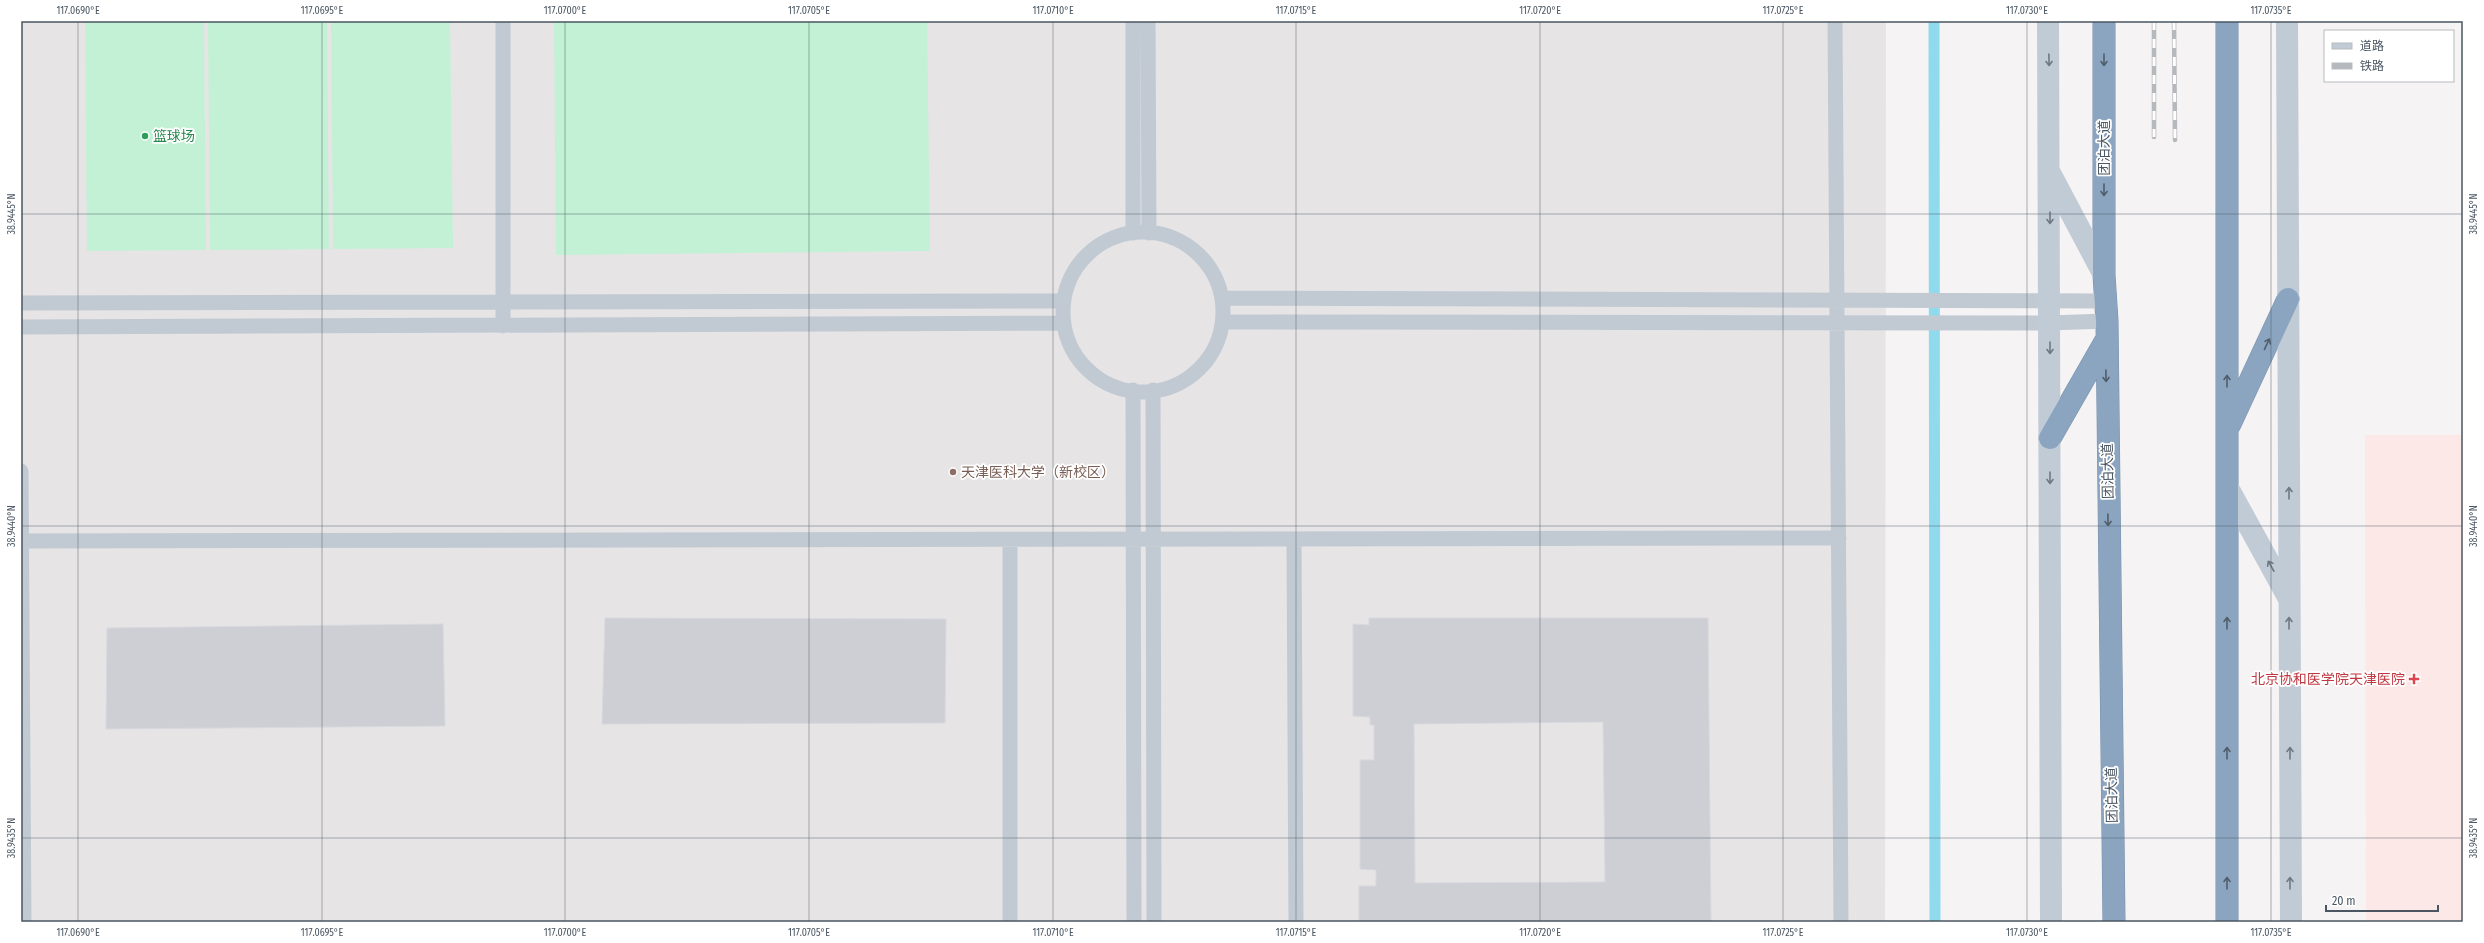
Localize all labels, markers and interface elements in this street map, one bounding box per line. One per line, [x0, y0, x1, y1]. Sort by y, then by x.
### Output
text: 117.0690°E [56, 5, 100, 17]
text: 117.0695°E [301, 5, 344, 17]
text: 117.0700°E [544, 5, 587, 17]
text: 117.0705°E [788, 5, 830, 17]
text: 117.0710°E [1032, 5, 1074, 17]
text: 117.0715°E [1276, 5, 1317, 17]
text: 117.0720°E [1519, 5, 1561, 17]
text: 117.0725°E [1763, 5, 1804, 17]
text: 117.0730°E [2006, 5, 2048, 17]
text: 117.0735°E [2250, 5, 2292, 17]
legend [2324, 30, 2454, 82]
text: 道路 [2360, 39, 2384, 53]
one-way arrow [2045, 53, 2053, 66]
one-way arrow [2100, 53, 2108, 66]
text: 铁路 [2360, 59, 2384, 73]
street label: 团泊大道 [2096, 120, 2113, 176]
place label: 篮球场 [153, 128, 195, 145]
marker: 篮球场 [140, 131, 150, 141]
one-way arrow [2100, 183, 2108, 196]
text: 38.9445°N [6, 194, 18, 235]
text: 38.9445°N [2468, 194, 2480, 235]
one-way arrow [2046, 211, 2054, 224]
one-way arrow [2264, 339, 2271, 351]
one-way arrow [2046, 341, 2054, 354]
one-way arrow [2103, 369, 2110, 382]
one-way arrow [2223, 375, 2231, 388]
street label: 团泊大道 [2099, 443, 2117, 499]
place label: 天津医科大学（新校区） [961, 464, 1115, 481]
marker: 天津医科大学（新校区） [948, 467, 958, 477]
one-way arrow [2046, 471, 2054, 484]
one-way arrow [2285, 487, 2293, 500]
text: 38.9440°N [6, 505, 18, 547]
text: 38.9440°N [2468, 505, 2480, 547]
one-way arrow [2104, 513, 2112, 526]
one-way arrow [2266, 560, 2274, 572]
one-way arrow [2223, 617, 2231, 630]
one-way arrow [2285, 617, 2293, 630]
place label: 北京协和医学院天津医院 [2251, 671, 2405, 688]
marker: 北京协和医学院天津医院 [2408, 673, 2420, 685]
one-way arrow [2223, 747, 2231, 760]
one-way arrow [2286, 747, 2294, 760]
street label: 团泊大道 [2103, 767, 2121, 823]
text: 38.9435°N [6, 818, 18, 858]
text: 38.9435°N [2468, 818, 2480, 858]
one-way arrow [2223, 877, 2231, 890]
one-way arrow [2286, 877, 2294, 890]
scale bar [2326, 887, 2438, 913]
text: 20 m [2332, 894, 2356, 908]
text: 117.0690°E [56, 927, 100, 939]
text: 117.0695°E [301, 927, 344, 939]
text: 117.0700°E [544, 927, 587, 939]
text: 117.0705°E [788, 927, 830, 939]
text: 117.0710°E [1032, 927, 1074, 939]
text: 117.0715°E [1276, 927, 1317, 939]
text: 117.0720°E [1519, 927, 1561, 939]
text: 117.0725°E [1763, 927, 1804, 939]
text: 117.0730°E [2006, 927, 2048, 939]
text: 117.0735°E [2250, 927, 2292, 939]

